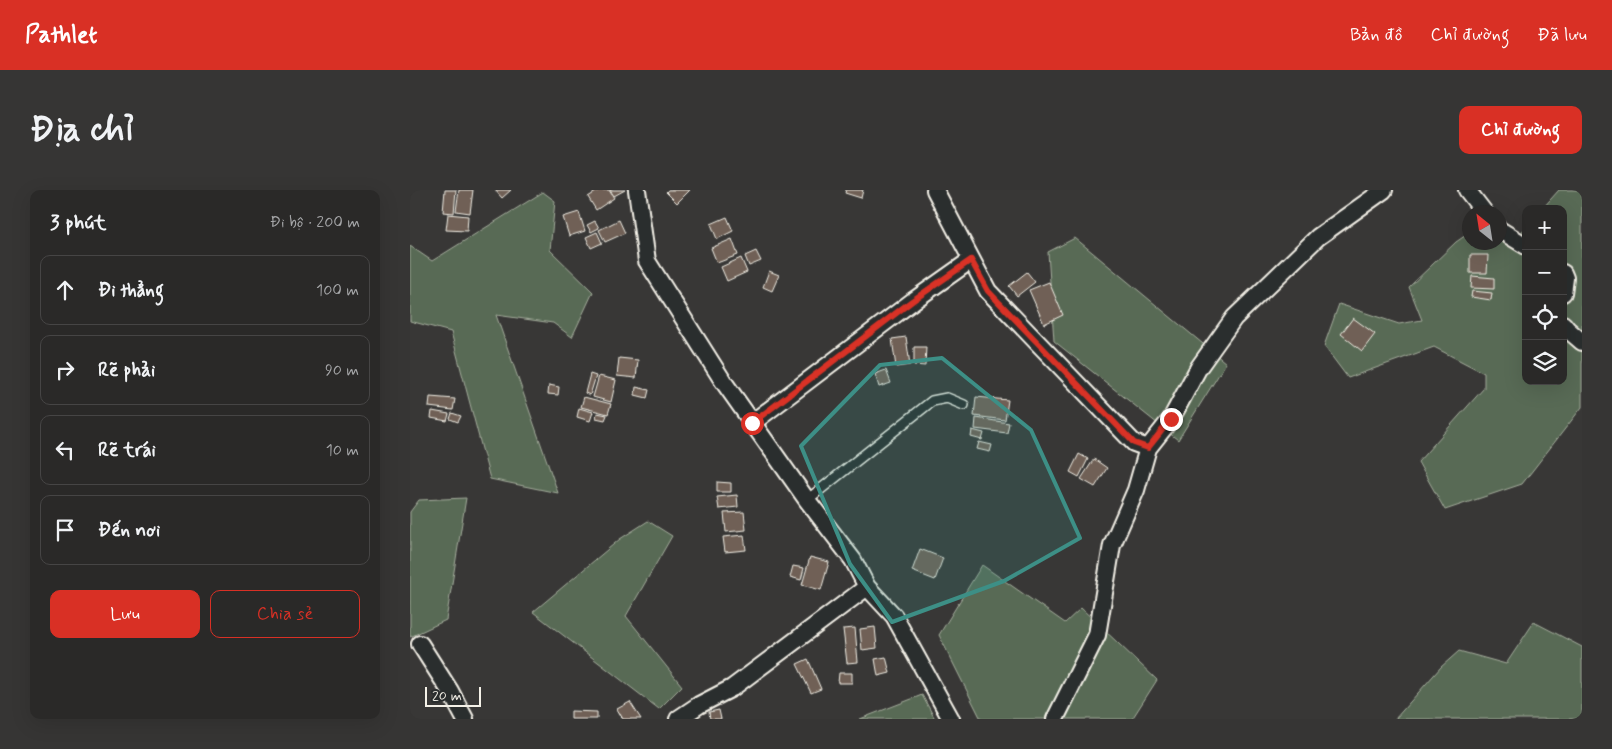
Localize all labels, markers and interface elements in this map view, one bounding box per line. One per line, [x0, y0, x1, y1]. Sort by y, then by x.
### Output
text: Pathlet [25, 20, 97, 51]
text: Bản đồ [1350, 23, 1402, 47]
text: Chỉ đường [1430, 23, 1509, 47]
text: Đã lưu [1537, 23, 1587, 47]
button: Chỉ đường [1459, 106, 1582, 154]
text: Địa chỉ [30, 107, 134, 153]
north arrow [1462, 205, 1507, 250]
map controls [1522, 205, 1567, 385]
button: + [1522, 205, 1567, 250]
text: 3 phút [50, 209, 106, 237]
text: Đi bộ · 200 m [270, 212, 360, 233]
button: − [1522, 250, 1567, 295]
icon: ahead [51, 276, 79, 304]
text: Đi thẳng [98, 278, 164, 303]
text: 100 m [316, 280, 359, 301]
button: locate [1522, 295, 1567, 340]
button: layers [1522, 340, 1567, 385]
icon: right [51, 356, 79, 384]
text: Rẽ phải [98, 358, 155, 383]
text: 90 m [325, 360, 359, 381]
route end [1160, 408, 1183, 431]
route start [741, 412, 764, 435]
icon: left [51, 436, 79, 464]
text: Rẽ trái [98, 438, 156, 463]
text: 10 m [326, 440, 359, 461]
icon: arrive [51, 516, 79, 544]
text: Đến nơi [98, 518, 160, 543]
button: Lưu [50, 590, 200, 638]
button: Chia sẻ [210, 590, 360, 638]
scale bar [425, 684, 481, 707]
text: 20 m [432, 687, 462, 705]

